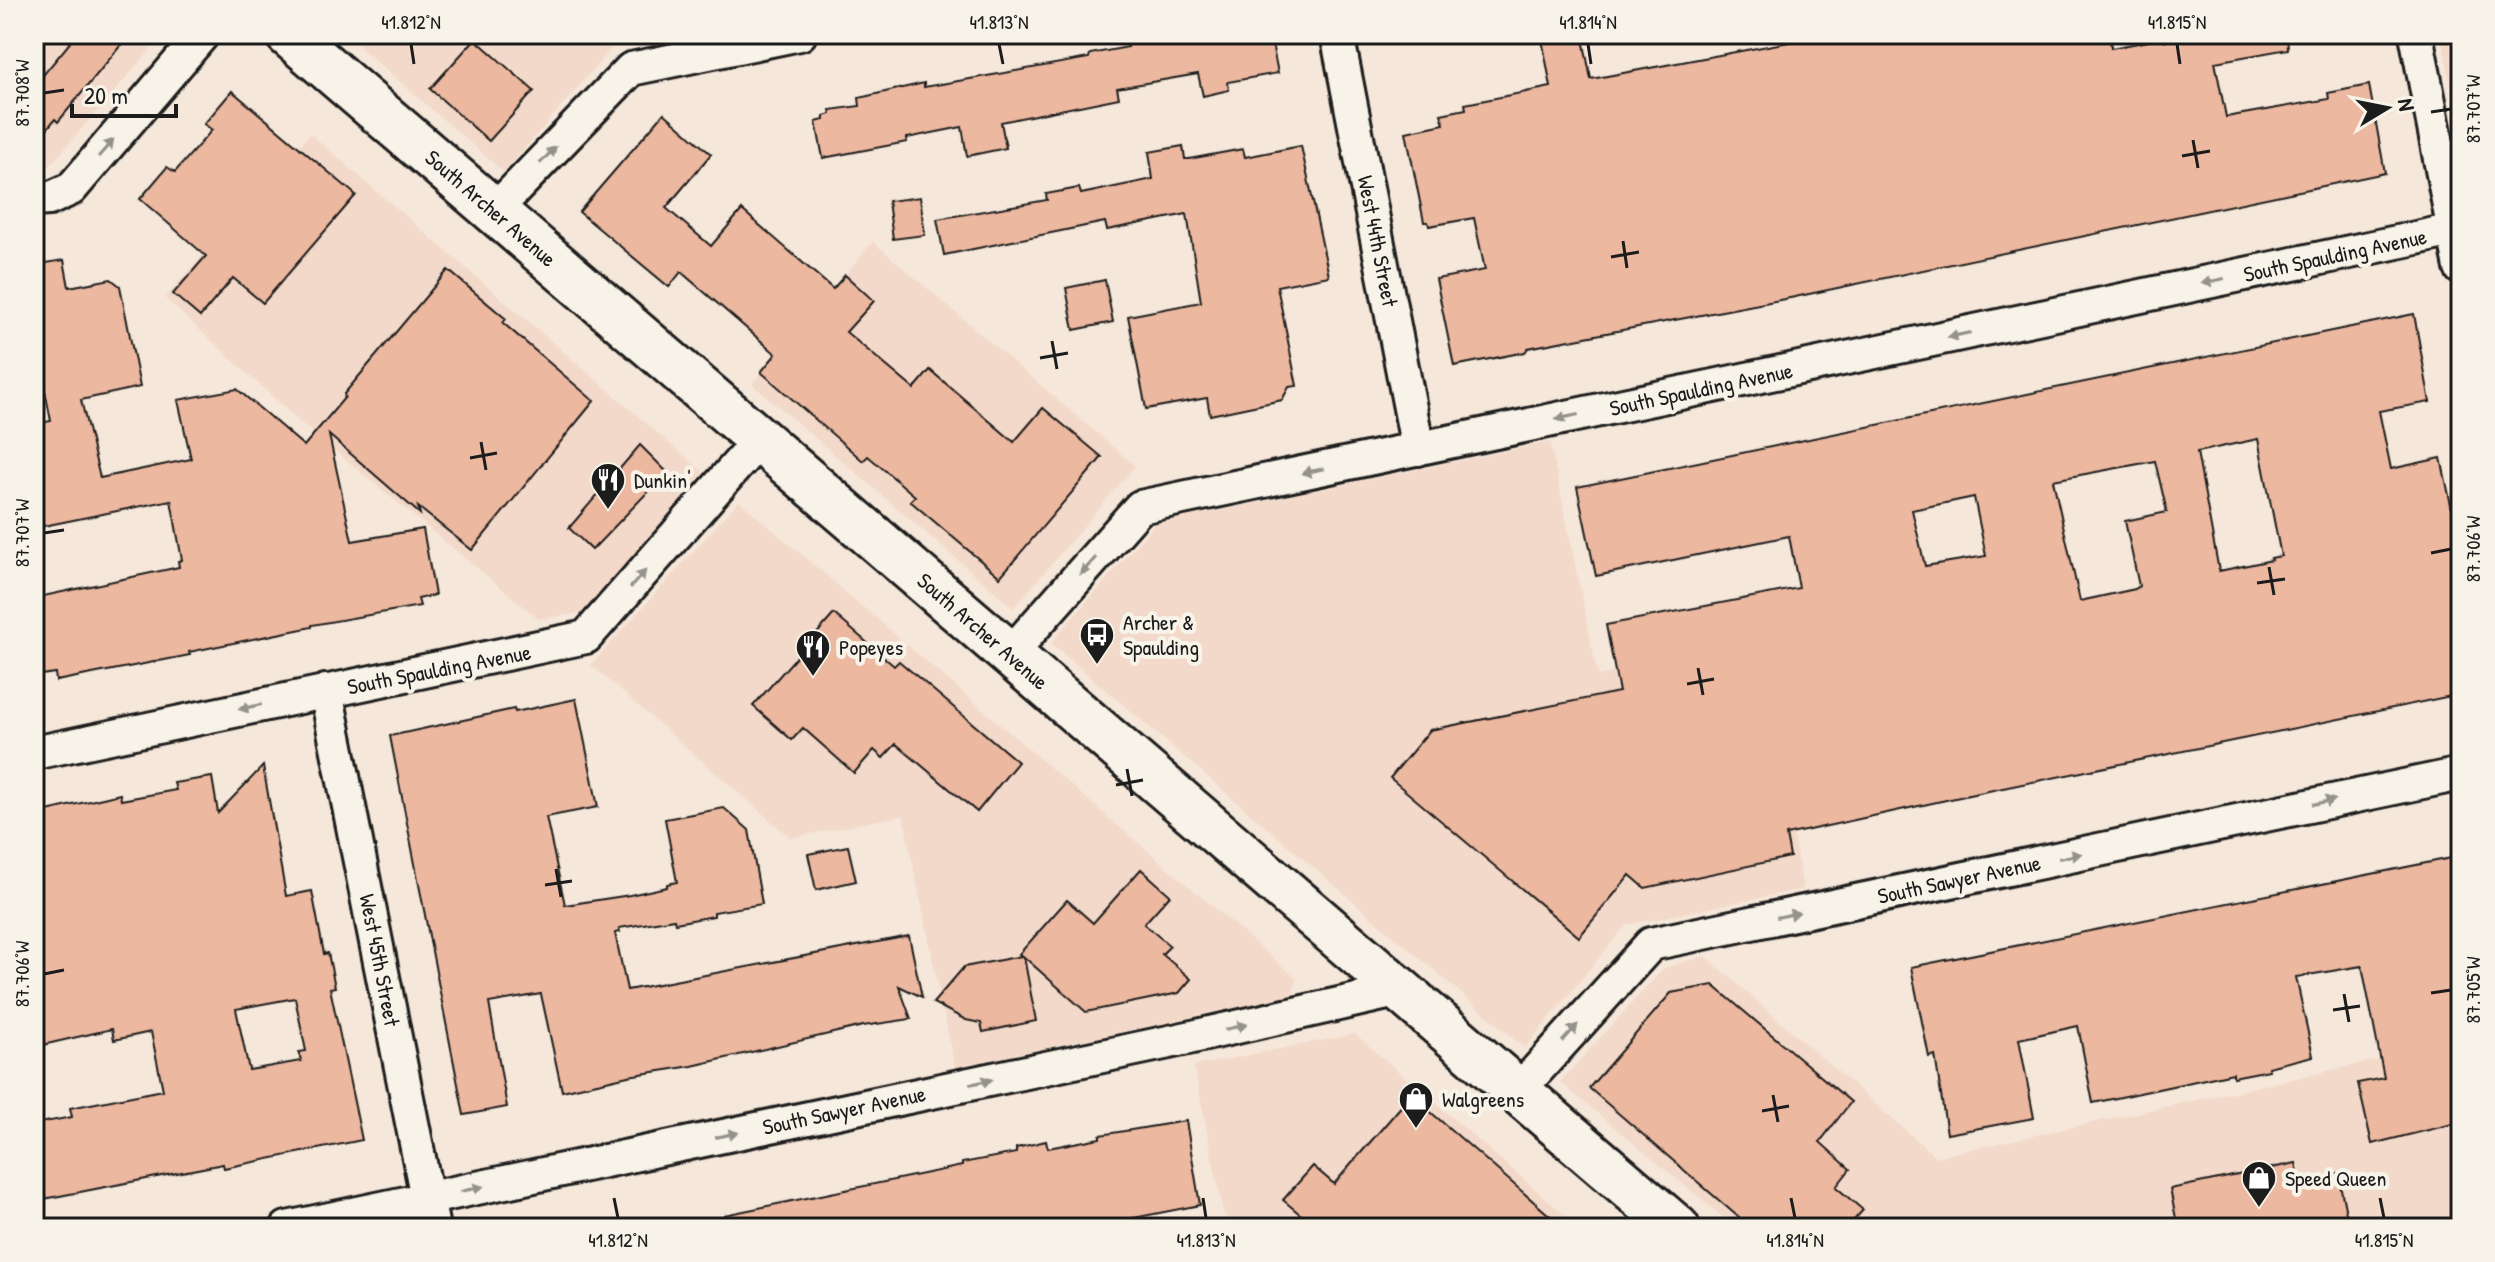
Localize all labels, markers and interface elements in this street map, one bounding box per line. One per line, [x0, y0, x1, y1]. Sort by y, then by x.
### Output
text: 41.812°N [381, 8, 441, 35]
text: 41.813°N [969, 8, 1029, 35]
text: 41.814°N [1559, 8, 1617, 35]
text: 41.815°N [2148, 8, 2206, 35]
text: 87.708°W [8, 59, 35, 127]
scale bar [72, 68, 176, 118]
north arrow [2347, 68, 2427, 148]
text: 87.707°W [2459, 74, 2486, 143]
text: 20 m [84, 79, 128, 111]
text: N [2391, 96, 2423, 113]
one-way arrow [97, 138, 114, 158]
street label: South Archer Avenue [419, 143, 563, 274]
one-way arrow [538, 146, 557, 165]
street label: West 44th Street [1351, 173, 1405, 310]
street label: South Spaulding Avenue [2241, 221, 2430, 289]
one-way arrow [2200, 275, 2225, 288]
one-way arrow [1946, 329, 1971, 342]
street label: South Spaulding Avenue [1607, 355, 1796, 423]
one-way arrow [1554, 411, 1579, 424]
restaurant icon: Dunkin' [589, 461, 627, 511]
place label: Dunkin' [634, 465, 691, 495]
one-way arrow [1300, 465, 1325, 478]
text: 87.707°W [8, 498, 35, 567]
text: 87.706°W [2459, 515, 2486, 582]
one-way arrow [1080, 556, 1098, 575]
street label: South Archer Avenue [911, 566, 1055, 697]
one-way arrow [629, 569, 646, 589]
place label: Archer & Spaulding [1123, 607, 1199, 662]
bus stop icon: Archer & Spaulding [1078, 616, 1116, 666]
restaurant icon: Popeyes [794, 628, 832, 678]
place label: Popeyes [839, 632, 903, 662]
street label: South Spaulding Avenue [345, 636, 534, 702]
one-way arrow [237, 701, 262, 714]
one-way arrow [2312, 796, 2337, 808]
street label: South Sawyer Avenue [1875, 847, 2044, 911]
one-way arrow [2057, 849, 2082, 862]
street label: West 45th Street [352, 891, 408, 1029]
one-way arrow [1775, 908, 1800, 921]
text: 87.706°W [8, 940, 35, 1007]
text: 87.705°W [2459, 956, 2486, 1024]
one-way arrow [1223, 1020, 1248, 1033]
one-way arrow [1561, 1024, 1579, 1043]
one-way arrow [969, 1075, 994, 1087]
street label: South Sawyer Avenue [760, 1078, 929, 1142]
shop icon: Walgreens [1397, 1080, 1435, 1130]
place label: Walgreens [1442, 1084, 1524, 1114]
one-way arrow [715, 1128, 740, 1141]
shop icon: Speed Queen [2240, 1159, 2278, 1209]
place label: Speed Queen [2285, 1163, 2386, 1193]
one-way arrow [460, 1182, 485, 1195]
text: 41.812°N [588, 1226, 648, 1253]
text: 41.813°N [1176, 1226, 1236, 1253]
text: 41.814°N [1766, 1226, 1824, 1253]
text: 41.815°N [2355, 1226, 2413, 1253]

